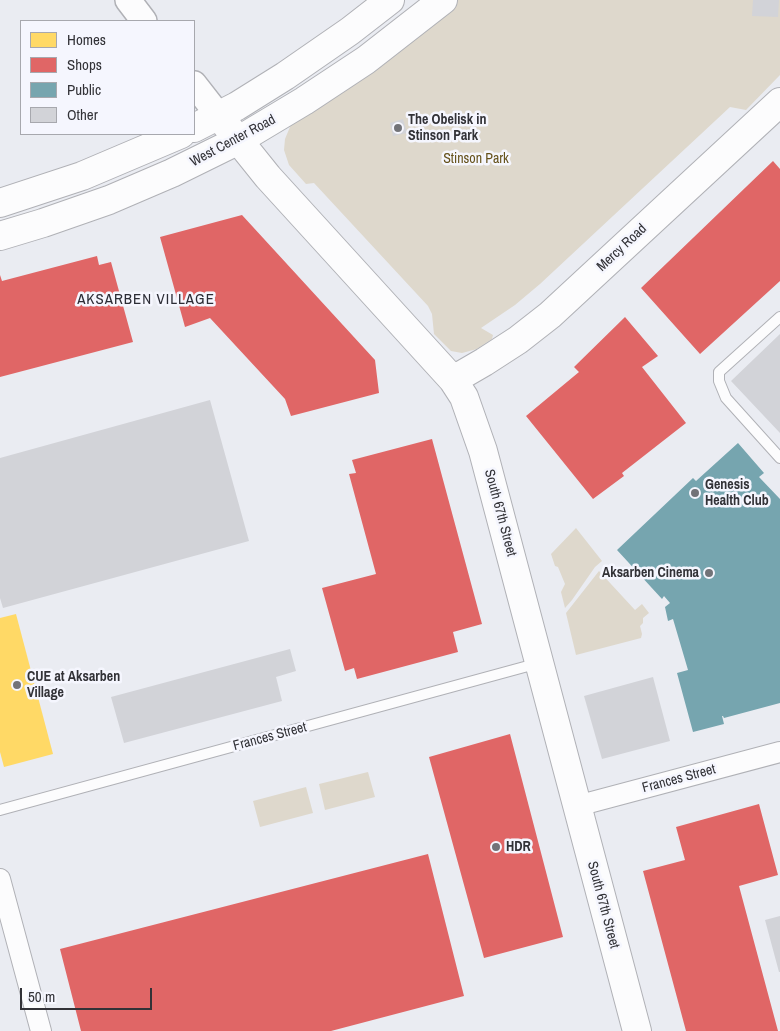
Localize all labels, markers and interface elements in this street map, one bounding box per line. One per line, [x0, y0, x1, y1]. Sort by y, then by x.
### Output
legend [20, 20, 195, 135]
text: Homes [67, 29, 106, 50]
text: Shops [67, 54, 102, 75]
text: Public [67, 79, 101, 100]
text: Other [67, 104, 98, 125]
street label: West Center Road [187, 111, 279, 171]
place label: The Obelisk in Stinson Park [408, 112, 486, 144]
marker: The Obelisk in Stinson Park [392, 122, 404, 134]
park label: Stinson Park [443, 151, 509, 167]
street label: Mercy Road [594, 221, 650, 275]
district label: AKSARBEN VILLAGE [75, 291, 217, 309]
street label: South 67th Street [480, 468, 520, 558]
place label: Genesis Health Club [705, 477, 769, 510]
marker: Genesis Health Club [689, 487, 701, 499]
place label: Aksarben Cinema [602, 565, 699, 581]
marker: Aksarben Cinema [703, 567, 715, 579]
place label: CUE at Aksarben Village [27, 669, 120, 702]
marker: CUE at Aksarben Village [11, 679, 23, 691]
street label: Frances Street [231, 719, 309, 755]
street label: Frances Street [640, 761, 718, 797]
place label: HDR [506, 839, 531, 855]
marker: HDR [490, 841, 502, 853]
street label: South 67th Street [583, 860, 623, 950]
scale bar [22, 978, 155, 1010]
text: 50 m [28, 986, 55, 1007]

